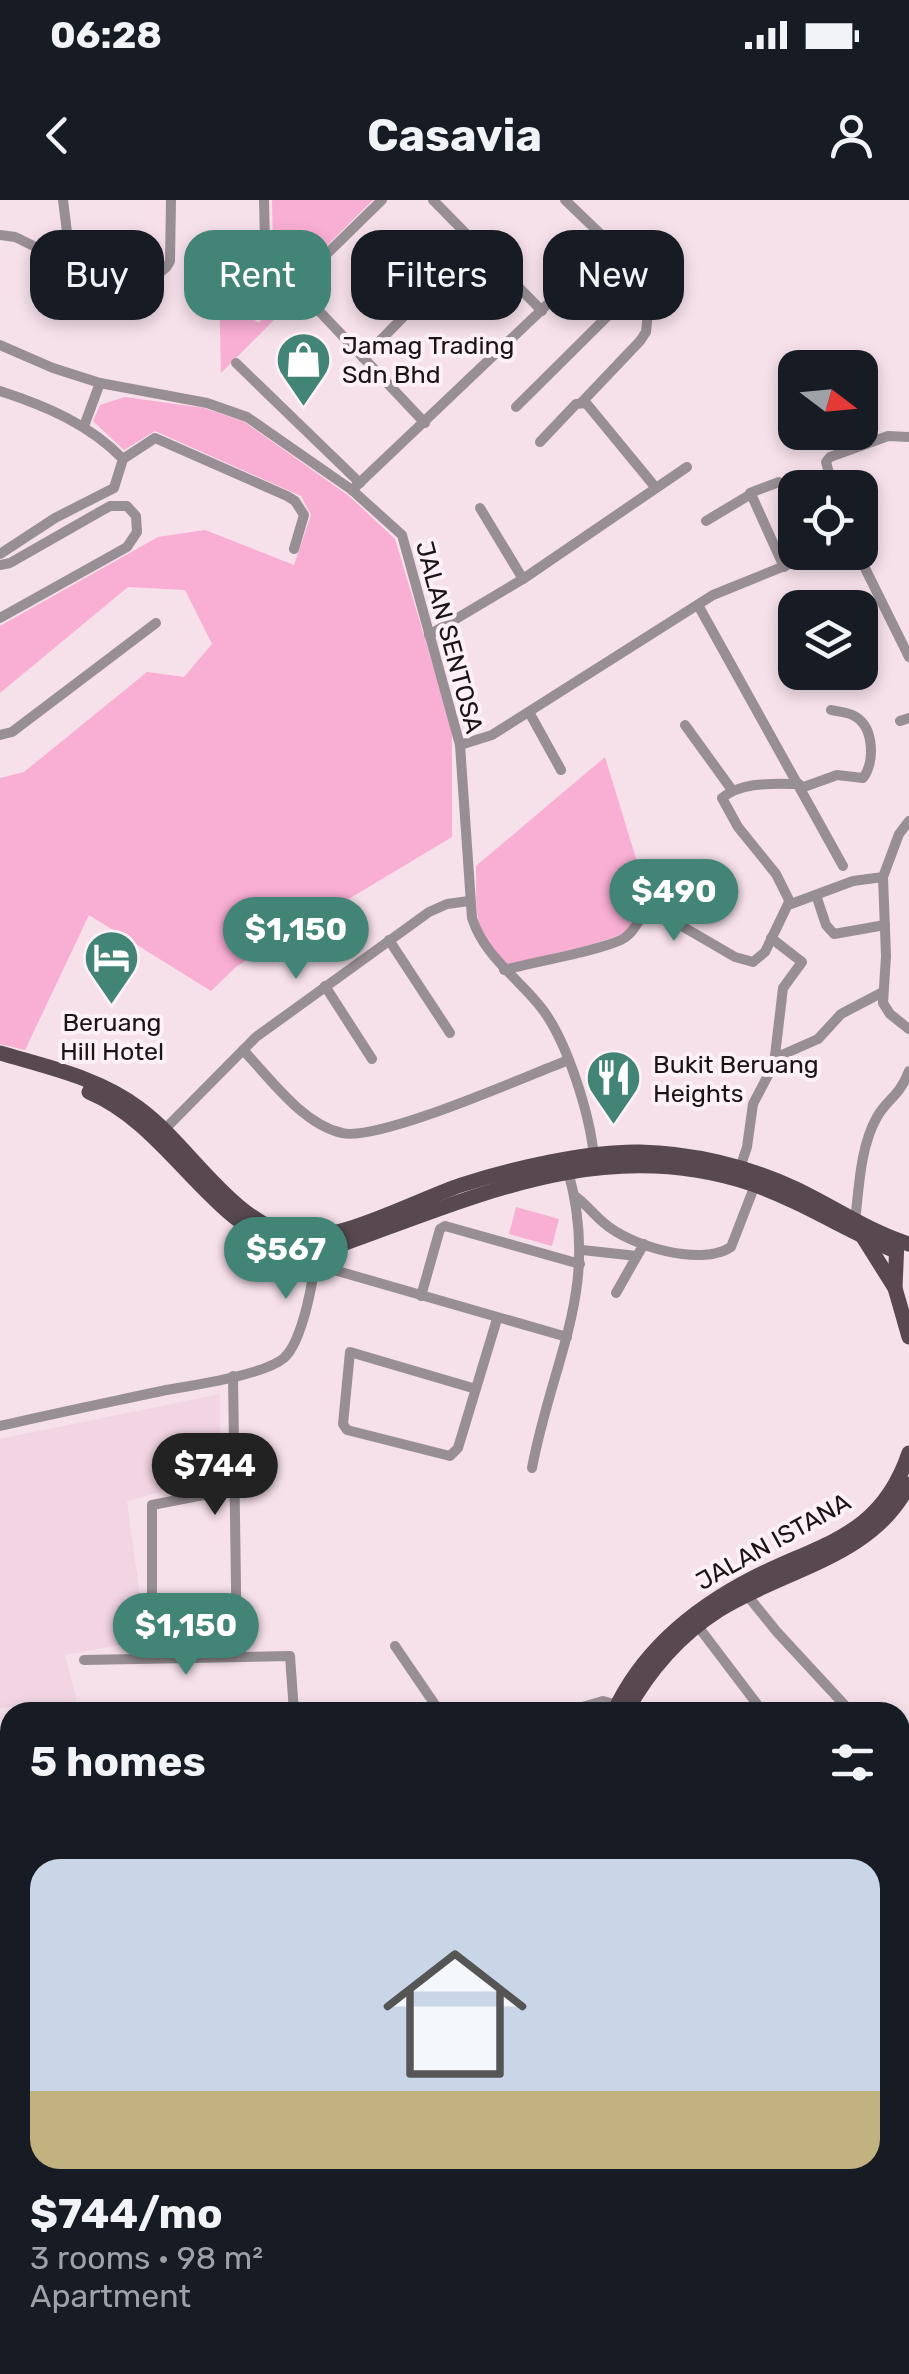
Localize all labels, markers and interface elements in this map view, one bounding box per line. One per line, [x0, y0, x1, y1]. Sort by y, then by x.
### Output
text: 06:28 [50, 12, 162, 58]
icon: back [30, 108, 85, 163]
icon: person [824, 108, 879, 163]
text: Casavia [367, 109, 542, 162]
chip: Buy [30, 230, 164, 320]
chip: Rent [184, 230, 331, 320]
chip: Filters [351, 230, 523, 320]
chip: New [543, 230, 684, 320]
shop icon: Jamag Trading Sdn Bhd [273, 329, 333, 408]
place label: Jamag Trading Sdn Bhd [342, 331, 515, 389]
north arrow [778, 350, 878, 450]
map controls [778, 350, 878, 690]
button: locate [778, 470, 878, 570]
street label: JALAN SENTOSA [410, 538, 489, 737]
button: layers [778, 590, 878, 690]
pin: $490 [615, 859, 733, 944]
text: $490 [631, 872, 717, 910]
pin: $1,150 [215, 897, 377, 982]
text: $1,150 [245, 910, 347, 948]
hotel icon: Beruang Hill Hotel [82, 928, 142, 1007]
place label: Beruang Hill Hotel [60, 1008, 164, 1066]
restaurant icon: Bukit Beruang Heights [584, 1048, 644, 1127]
place label: Bukit Beruang Heights [653, 1050, 819, 1108]
pin: $567 [227, 1217, 345, 1302]
text: $567 [246, 1230, 326, 1268]
pin: $744 [156, 1433, 274, 1518]
text: $744 [174, 1446, 256, 1484]
street label: JALAN ISTANA [691, 1487, 856, 1596]
pin: $1,150 [105, 1593, 267, 1678]
text: $1,150 [135, 1606, 237, 1644]
icon: filters [825, 1735, 880, 1790]
text: 5 homes [30, 1737, 206, 1787]
icon: home [365, 1924, 545, 2104]
text: $744/mo [30, 2189, 223, 2239]
text: 3 rooms · 98 m² [30, 2239, 263, 2277]
text: Apartment [30, 2277, 191, 2315]

